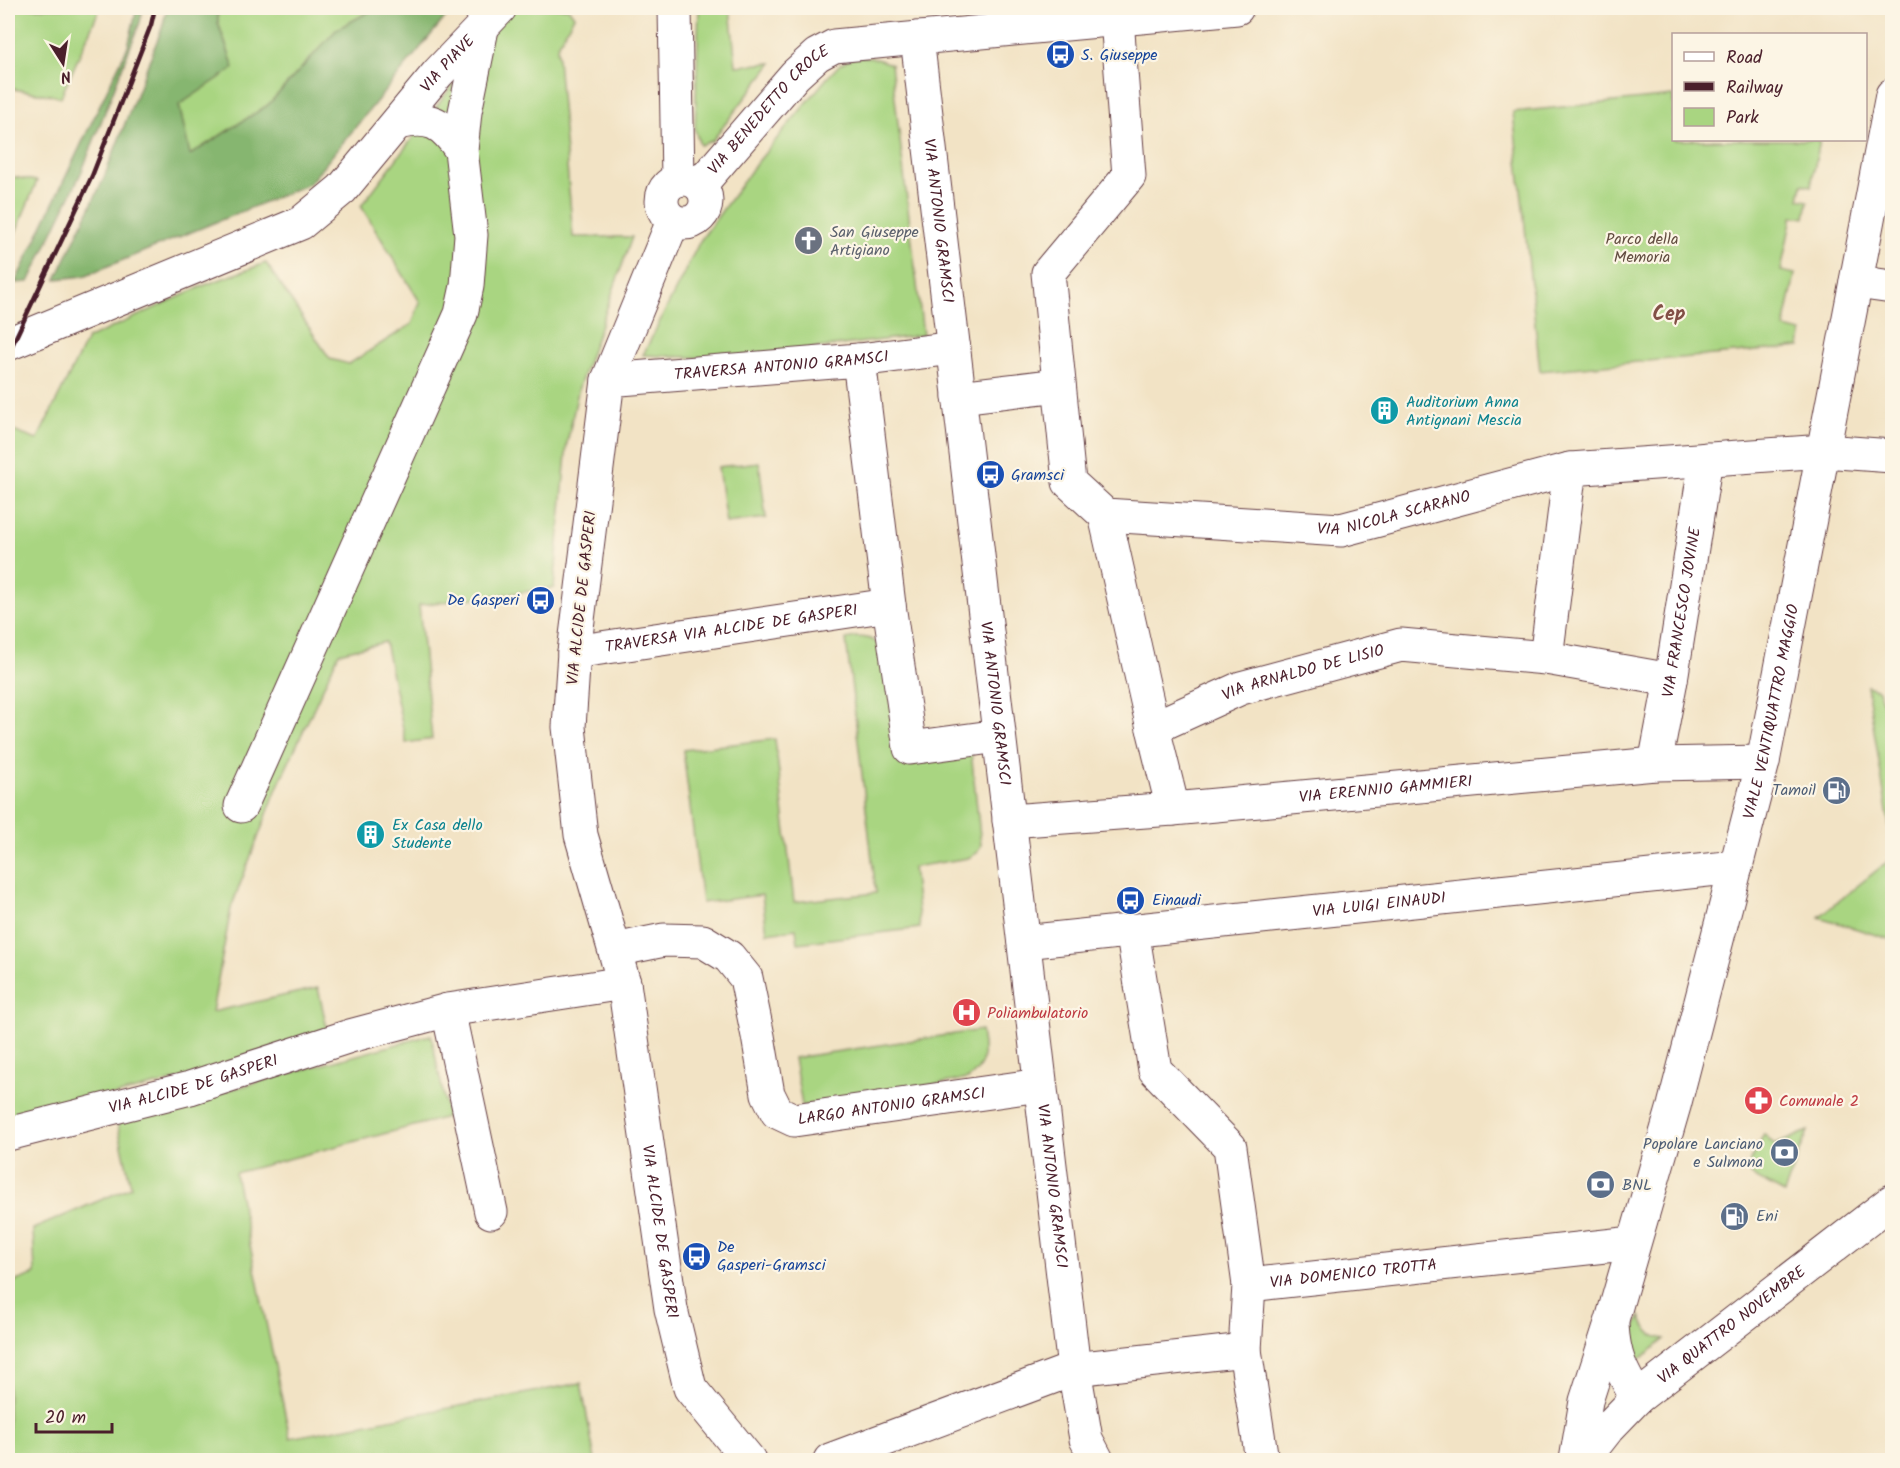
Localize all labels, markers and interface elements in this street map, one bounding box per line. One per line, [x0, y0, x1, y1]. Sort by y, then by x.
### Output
street label: VIA PIAVE [414, 29, 481, 98]
north arrow [33, 33, 93, 93]
legend [1672, 33, 1867, 141]
street label: VIA BENEDETTO CROCE [702, 38, 834, 180]
bus stop icon: S. Giuseppe [1044, 39, 1076, 71]
place label: S. Giuseppe [1081, 43, 1158, 68]
text: Road [1726, 44, 1763, 73]
text: N [58, 63, 73, 89]
text: Railway [1726, 74, 1783, 103]
text: Park [1726, 104, 1759, 133]
street label: VIA ANTONIO GRAMSCI [916, 137, 961, 304]
place label: San Giuseppe Artigiano [830, 220, 919, 263]
church icon: San Giuseppe Artigiano [793, 225, 825, 257]
park label: Parco della Memoria [1606, 227, 1678, 270]
district label: Cep [1653, 299, 1686, 331]
street label: TRAVERSA ANTONIO GRAMSCI [673, 344, 890, 387]
place label: Auditorium Anna Antignani Mescia [1406, 390, 1522, 433]
building icon: Auditorium Anna Antignani Mescia [1369, 395, 1401, 427]
bus stop icon: Gramsci [974, 459, 1006, 491]
place label: Gramsci [1011, 463, 1065, 488]
street label: VIA NICOLA SCARANO [1316, 484, 1473, 542]
street label: VIA ALCIDE DE GASPERI [560, 510, 604, 686]
street label: VIA FRANCESCO JOVINE [1655, 525, 1708, 700]
bus stop icon: De Gasperi [524, 584, 556, 616]
place label: De Gasperi [447, 588, 520, 613]
street label: TRAVERSA VIA ALCIDE DE GASPERI [603, 597, 859, 660]
street label: VIALE VENTIQUATTRO MAGGIO [1736, 602, 1806, 822]
street label: VIA ANTONIO GRAMSCI [973, 620, 1018, 787]
street label: VIA ARNALDO DE LISIO [1218, 638, 1387, 708]
street label: VIA ERENNIO GAMMIERI [1298, 769, 1473, 810]
fuel station icon: Tamoil [1821, 774, 1853, 806]
place label: Tamoil [1772, 778, 1816, 803]
place label: Ex Casa dello Studente [392, 813, 483, 856]
building icon: Ex Casa dello Studente [355, 818, 387, 850]
bus stop icon: Einaudi [1115, 884, 1147, 916]
street label: VIA LUIGI EINAUDI [1311, 885, 1447, 924]
place label: Einaudi [1152, 888, 1202, 913]
hospital icon: Poliambulatorio [950, 997, 982, 1029]
place label: Poliambulatorio [987, 1001, 1088, 1026]
street label: VIA ALCIDE DE GASPERI [106, 1048, 281, 1121]
street label: LARGO ANTONIO GRAMSCI [796, 1080, 987, 1132]
pharmacy icon: Comunale 2 [1742, 1085, 1774, 1117]
place label: Comunale 2 [1779, 1089, 1859, 1114]
street label: VIA ANTONIO GRAMSCI [1030, 1103, 1075, 1270]
place label: Popolare Lanciano e Sulmona [1643, 1132, 1763, 1175]
bank icon: Popolare Lanciano e Sulmona [1768, 1137, 1800, 1169]
street label: VIA ALCIDE DE GASPERI [635, 1143, 685, 1321]
bank icon: BNL [1585, 1169, 1617, 1201]
place label: BNL [1622, 1173, 1652, 1198]
fuel station icon: Eni [1719, 1200, 1751, 1232]
place label: Eni [1756, 1204, 1779, 1229]
place label: De Gasperi-Gramsci [717, 1235, 827, 1278]
bus stop icon: De Gasperi-Gramsci [680, 1240, 712, 1272]
street label: VIA DOMENICO TROTTA [1269, 1252, 1439, 1295]
street label: VIA QUATTRO NOVEMBRE [1652, 1259, 1812, 1390]
scale bar [36, 1396, 112, 1434]
text: 20 m [45, 1404, 86, 1433]

